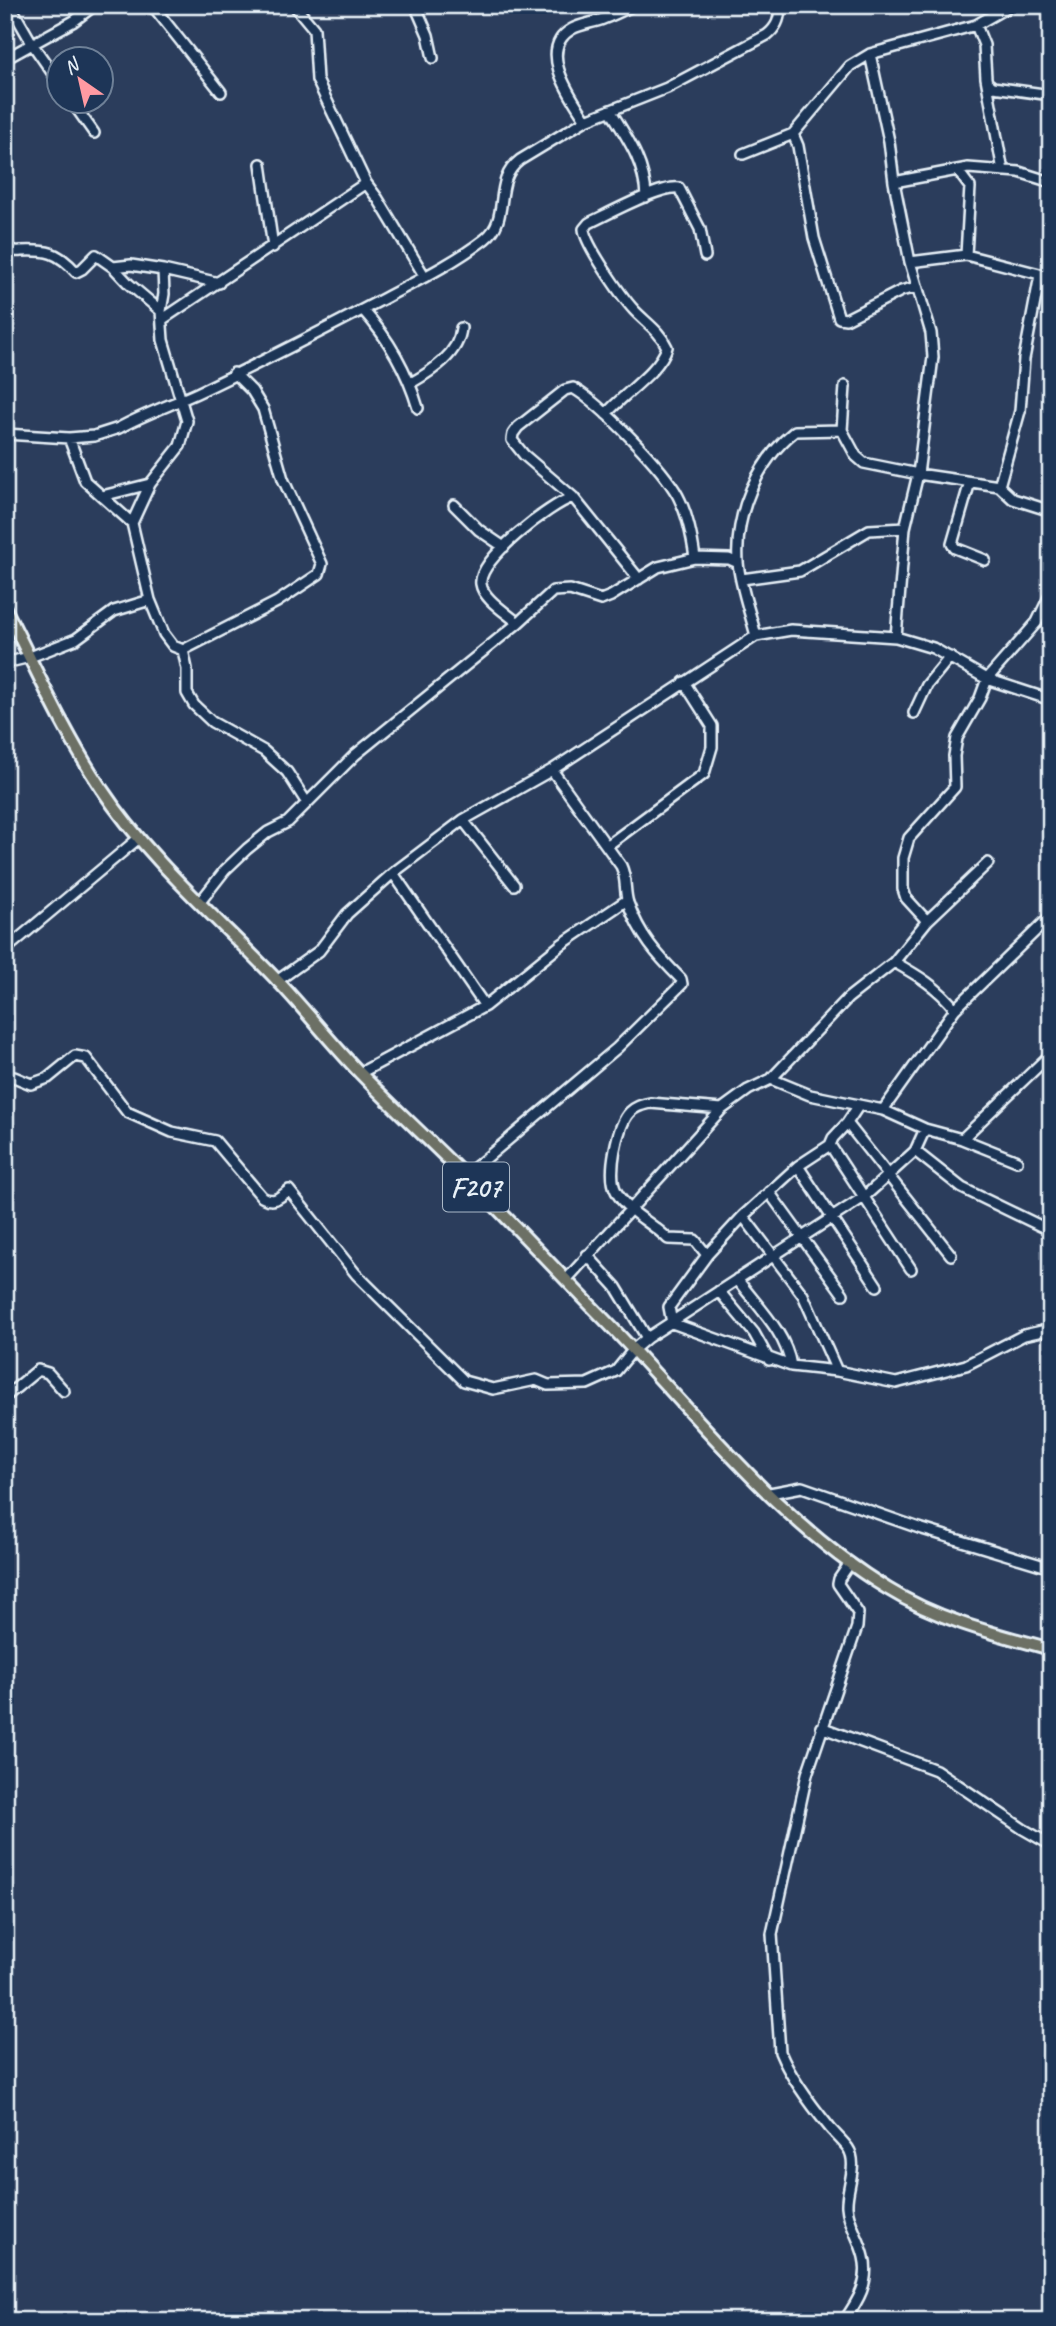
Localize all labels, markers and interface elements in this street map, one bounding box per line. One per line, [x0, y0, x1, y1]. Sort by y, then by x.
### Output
north arrow [46, 46, 116, 116]
text: N [59, 52, 85, 80]
road number: F207 [443, 1162, 509, 1212]

